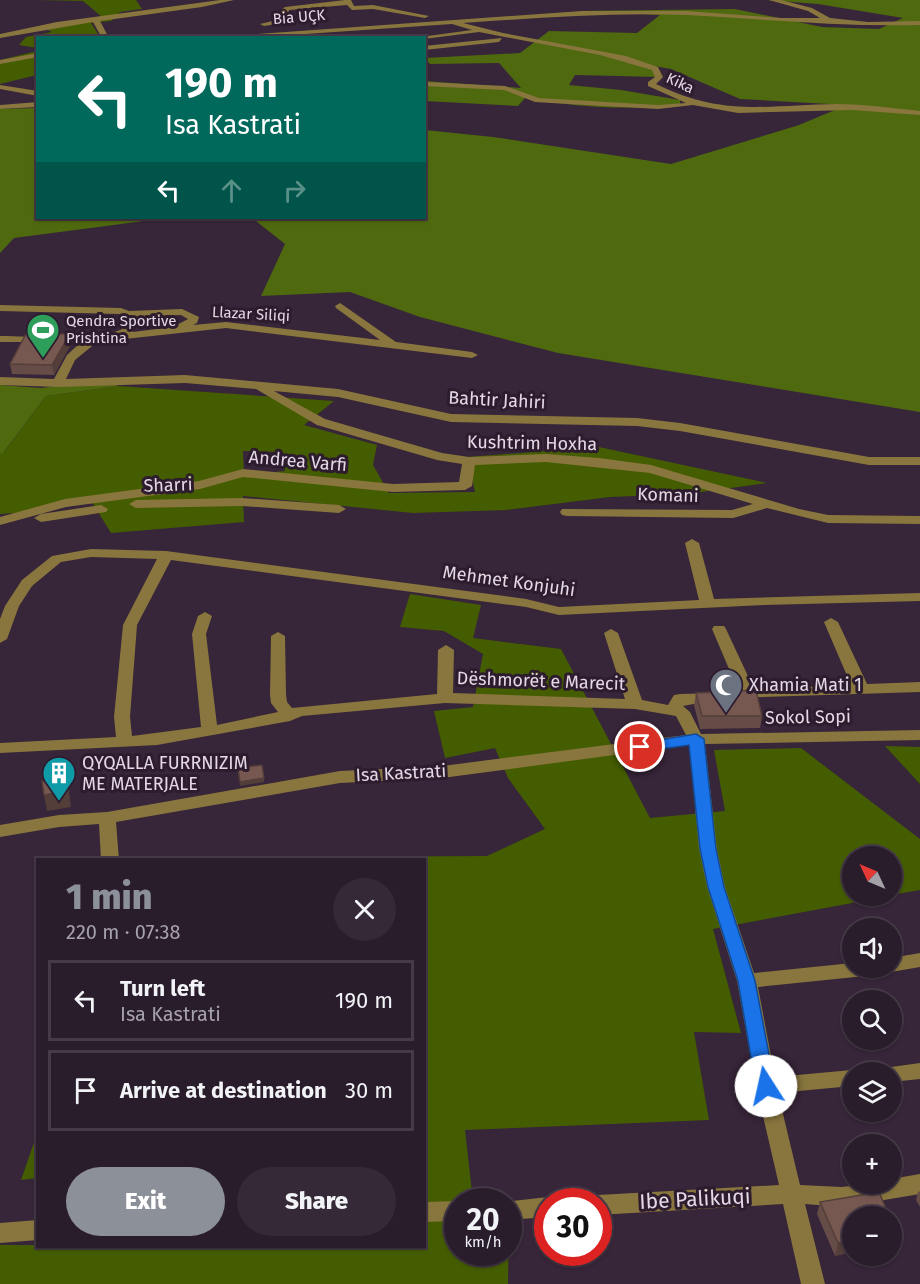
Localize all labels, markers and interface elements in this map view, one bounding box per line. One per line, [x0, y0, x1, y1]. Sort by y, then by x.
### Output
street label: Bia UÇK [272, 6, 326, 28]
text: 190 m [165, 58, 278, 108]
icon: left [66, 60, 144, 138]
street label: Kika [663, 69, 697, 97]
text: Isa Kastrati [165, 109, 301, 141]
icon: left [152, 174, 185, 207]
icon: ahead [215, 174, 248, 207]
icon: right [278, 174, 311, 207]
street label: Llazar Siliqi [211, 303, 291, 325]
sports icon: Qendra Sportive Prishtina [25, 312, 61, 359]
place label: Qendra Sportive Prishtina [66, 312, 176, 347]
street label: Bahtir Jahiri [448, 386, 546, 414]
street label: Kushtrim Hoxha [467, 431, 597, 455]
street label: Andrea Varfi [248, 446, 348, 476]
street label: Sharri [143, 473, 193, 497]
street label: Komani [637, 483, 699, 507]
street label: Mehmet Konjuhi [441, 561, 577, 601]
street label: Dëshmorët e Marecit [456, 667, 626, 695]
mosque icon: Xhamia Mati 1 [708, 667, 744, 714]
place label: Xhamia Mati 1 [749, 674, 862, 696]
street label: Sokol Sopi [765, 705, 851, 729]
pin [614, 721, 665, 772]
icon: arrive [623, 730, 656, 763]
place label: QYQALLA FURRNIZIM ME MATERJALE [82, 752, 248, 795]
building icon: QYQALLA FURRNIZIM ME MATERJALE [41, 755, 77, 802]
street label: Isa Kastrati [355, 760, 447, 786]
north arrow [842, 846, 902, 906]
map controls [842, 846, 902, 1266]
text: 1 min [66, 875, 152, 919]
button: close [333, 878, 396, 941]
button: sound [842, 918, 902, 978]
text: 220 m · 07:38 [66, 920, 180, 944]
text: Turn left [120, 975, 205, 1002]
icon: left [69, 984, 102, 1017]
text: 190 m [335, 987, 393, 1014]
button: search [842, 990, 902, 1050]
text: Isa Kastrati [120, 1002, 221, 1026]
position arrow [734, 1054, 798, 1118]
button: layers [842, 1062, 902, 1122]
icon: arrive [69, 1074, 102, 1107]
text: Arrive at destination [120, 1077, 327, 1104]
text: 30 m [345, 1077, 393, 1104]
button: + [842, 1134, 902, 1194]
button: Exit [66, 1167, 225, 1236]
button: Share [237, 1167, 396, 1236]
street label: Ibe Palikuqi [639, 1183, 751, 1215]
speed limit sign: 30 [534, 1188, 612, 1266]
text: 20 [466, 1202, 500, 1238]
button: − [842, 1206, 902, 1266]
text: km/h [464, 1233, 502, 1251]

